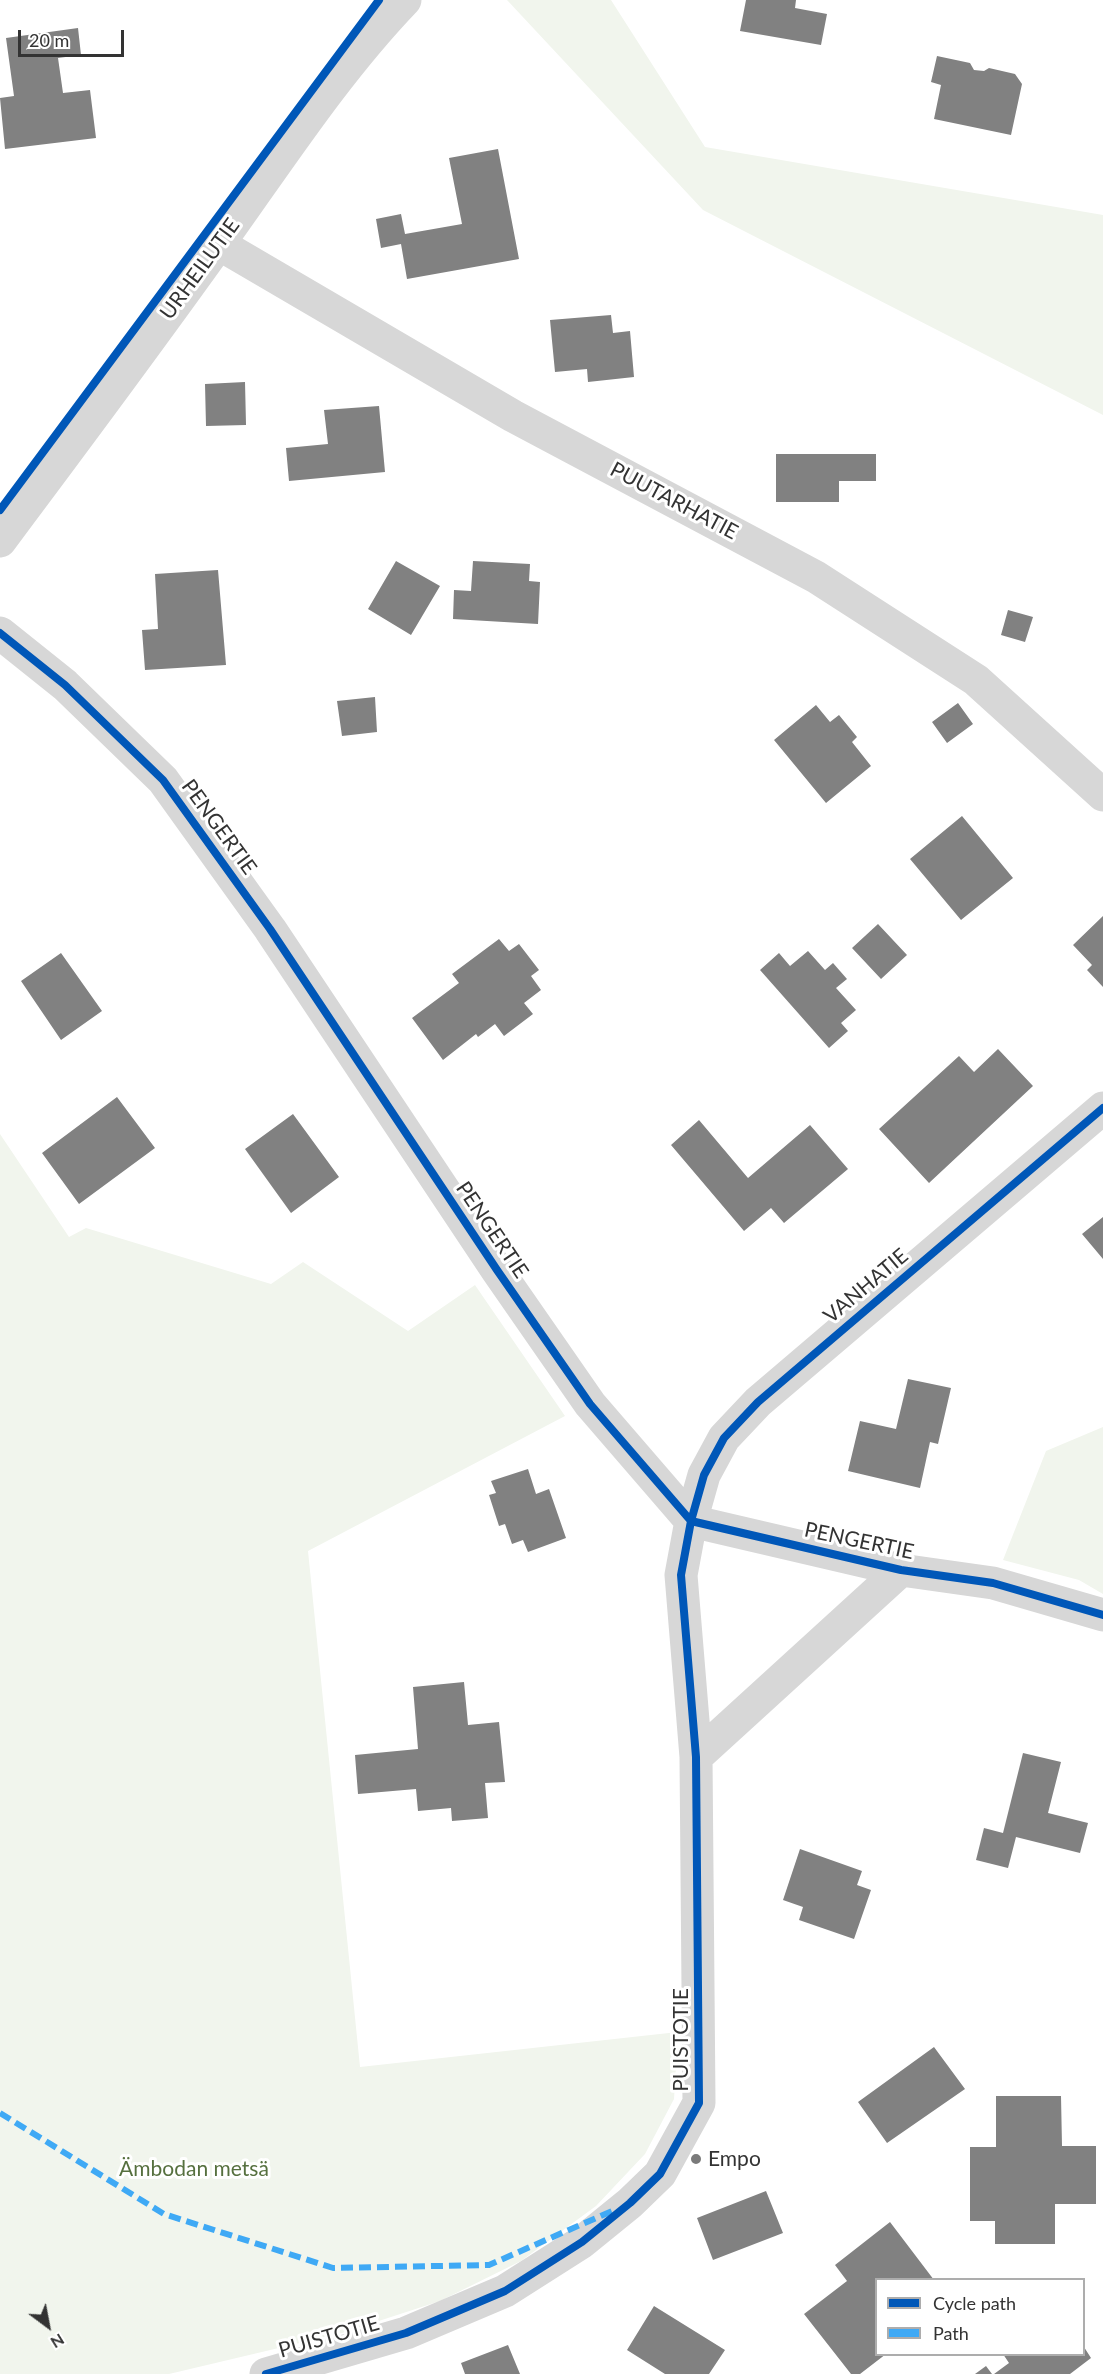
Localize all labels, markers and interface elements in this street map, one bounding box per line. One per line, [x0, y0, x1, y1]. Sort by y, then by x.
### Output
scale bar [21, 18, 128, 56]
text: 20 m [29, 29, 69, 51]
street label: URHEILUTIE [155, 214, 245, 324]
street label: PUUTARHATIE [606, 457, 742, 545]
street label: PENGERTIE [176, 775, 262, 879]
street label: PENGERTIE [450, 1177, 534, 1283]
street label: VANHATIE [819, 1243, 913, 1329]
street label: PENGERTIE [802, 1517, 916, 1565]
street label: PUISTOTIE [668, 1988, 694, 2092]
place label: Empo [708, 2146, 761, 2172]
marker: Empo [689, 2152, 703, 2166]
park label: Ämbodan metsä [119, 2156, 269, 2182]
legend [875, 2278, 1085, 2356]
text: Cycle path [933, 2292, 1016, 2314]
north arrow [18, 2296, 78, 2356]
street label: PUISTOTIE [276, 2311, 382, 2363]
text: Path [933, 2322, 969, 2344]
text: N [48, 2330, 68, 2353]

